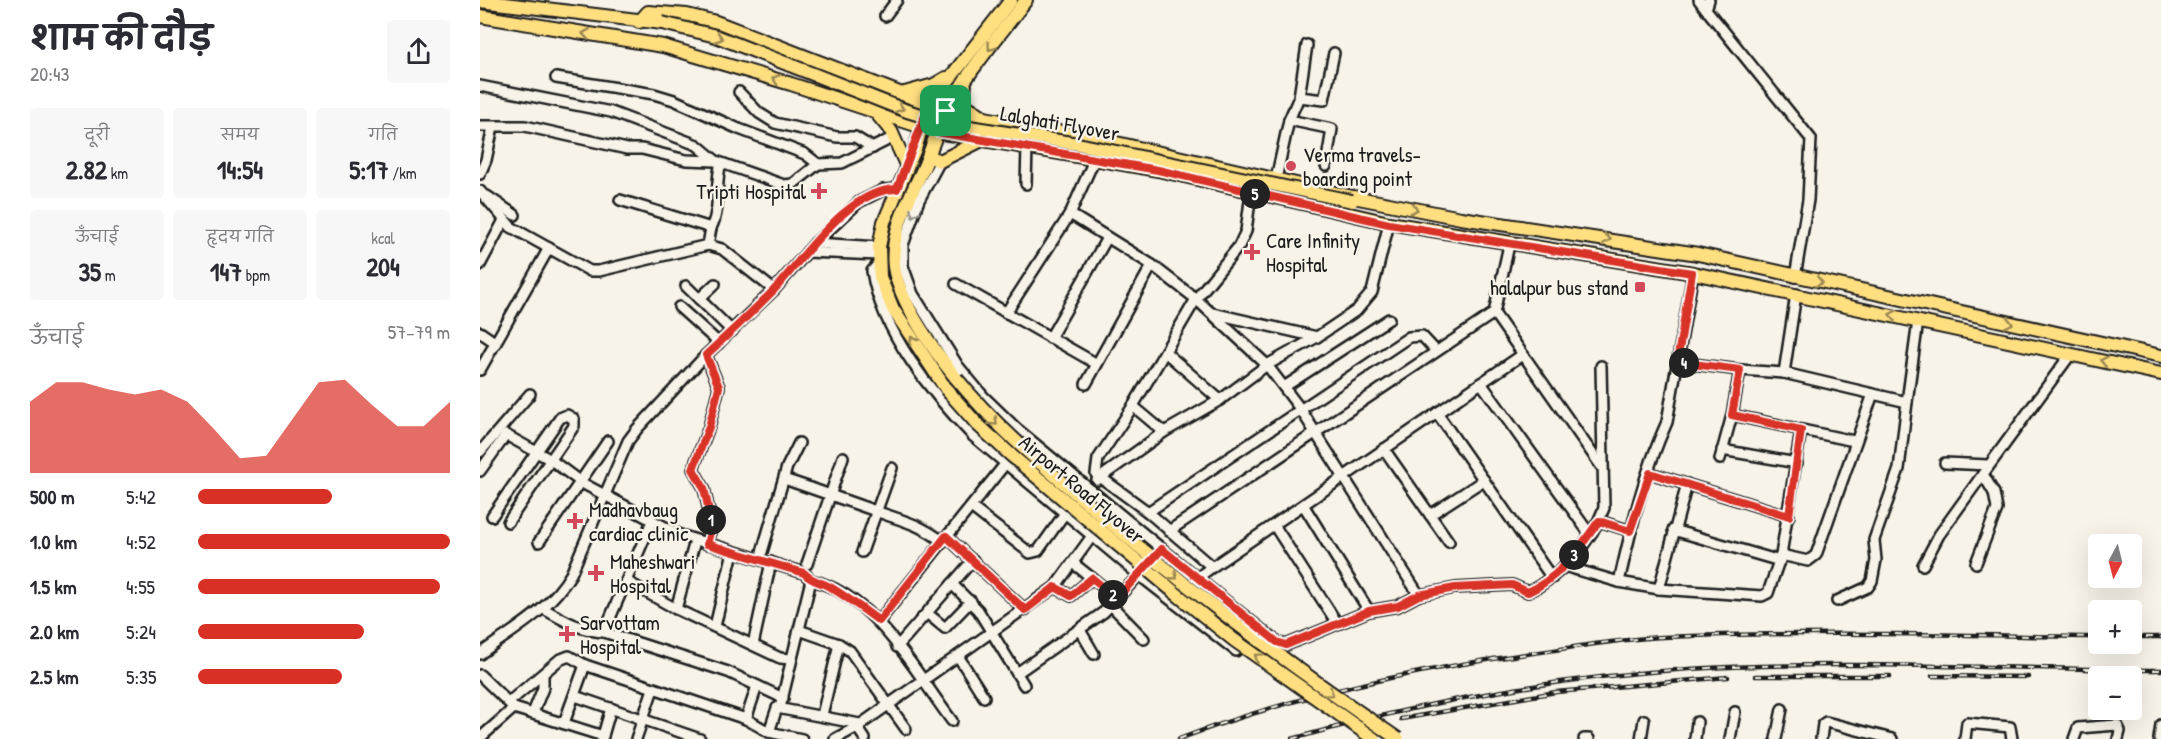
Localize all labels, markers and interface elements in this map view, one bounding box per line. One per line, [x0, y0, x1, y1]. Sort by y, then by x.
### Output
text: शाम की दौड़ [30, 15, 212, 59]
button: share [387, 20, 450, 83]
one-way arrow [582, 28, 591, 40]
one-way arrow [713, 30, 724, 43]
one-way arrow [988, 41, 999, 52]
text: 20:43 [30, 60, 69, 87]
one-way arrow [771, 74, 782, 86]
pin [920, 85, 971, 136]
icon: arrive [929, 94, 962, 127]
street label: Lalghati Flyover [998, 98, 1122, 148]
one-way arrow [894, 101, 905, 113]
text: दूरी [84, 123, 110, 145]
text: समय [221, 123, 259, 145]
text: गति [368, 123, 398, 145]
place label: Verma travels- boarding point [1303, 140, 1421, 193]
text: 2.82 [66, 152, 107, 187]
text: 14:54 [217, 152, 263, 187]
text: 5:17 [349, 152, 389, 187]
marker: Verma travels- boarding point [1284, 159, 1298, 173]
text: km [107, 162, 128, 184]
text: /km [389, 162, 417, 184]
place label: Tripti Hospital [697, 177, 806, 206]
pin: 5 [1240, 179, 1270, 209]
marker: Tripti Hospital [810, 182, 828, 200]
text: 5 [1252, 183, 1258, 205]
one-way arrow [1409, 202, 1419, 215]
one-way arrow [908, 207, 921, 218]
text: ऊँचाई [76, 225, 118, 247]
text: हृदय गति [206, 225, 274, 247]
place label: Care Infinity Hospital [1266, 226, 1360, 279]
text: kcal [371, 227, 395, 249]
one-way arrow [1603, 232, 1612, 244]
marker: Care Infinity Hospital [1243, 243, 1261, 261]
text: 204 [366, 249, 400, 284]
text: 35 [78, 254, 101, 289]
text: 147 [210, 254, 242, 289]
text: m [101, 264, 116, 286]
text: bpm [242, 264, 270, 286]
place label: halalpur bus stand [1490, 273, 1628, 302]
one-way arrow [1813, 275, 1823, 288]
marker: halalpur bus stand [1633, 280, 1647, 294]
one-way arrow [1888, 309, 1898, 322]
one-way arrow [2004, 315, 2014, 328]
text: 57–79 m [388, 318, 450, 345]
text: ऊँचाई [30, 323, 84, 350]
one-way arrow [909, 336, 920, 347]
pin: 4 [1669, 348, 1699, 378]
text: 4 [1681, 352, 1687, 374]
one-way arrow [2099, 356, 2109, 369]
one-way arrow [988, 415, 998, 426]
street label: Airport Road Flyover [1013, 428, 1151, 550]
text: 500 m [30, 483, 75, 510]
text: 5:42 [126, 483, 156, 510]
place label: Madhavbaug cardiac clinic [589, 495, 689, 548]
pin: 1 [696, 505, 726, 535]
text: 1 [708, 509, 714, 531]
marker: Madhavbaug cardiac clinic [566, 512, 584, 530]
text: 1.0 km [30, 528, 77, 555]
text: 4:52 [126, 528, 156, 555]
north arrow [2088, 534, 2142, 588]
map controls [2088, 534, 2142, 720]
pin: 3 [1559, 540, 1589, 570]
text: 3 [1570, 544, 1578, 566]
place label: Maheshwari Hospital [610, 547, 696, 600]
marker: Maheshwari Hospital [587, 564, 605, 582]
one-way arrow [1168, 569, 1179, 580]
text: 1.5 km [30, 573, 77, 600]
text: 4:55 [126, 573, 155, 600]
pin: 2 [1098, 580, 1128, 610]
text: 2 [1109, 584, 1117, 606]
button: + [2088, 600, 2142, 654]
place label: Sarvottam Hospital [580, 608, 660, 661]
text: 2.0 km [30, 618, 79, 645]
text: 5:24 [126, 618, 156, 645]
marker: Sarvottam Hospital [558, 625, 576, 643]
one-way arrow [1253, 653, 1264, 664]
text: 2.5 km [30, 663, 79, 690]
text: 5:35 [126, 663, 157, 690]
button: − [2088, 666, 2142, 720]
one-way arrow [1324, 686, 1335, 697]

